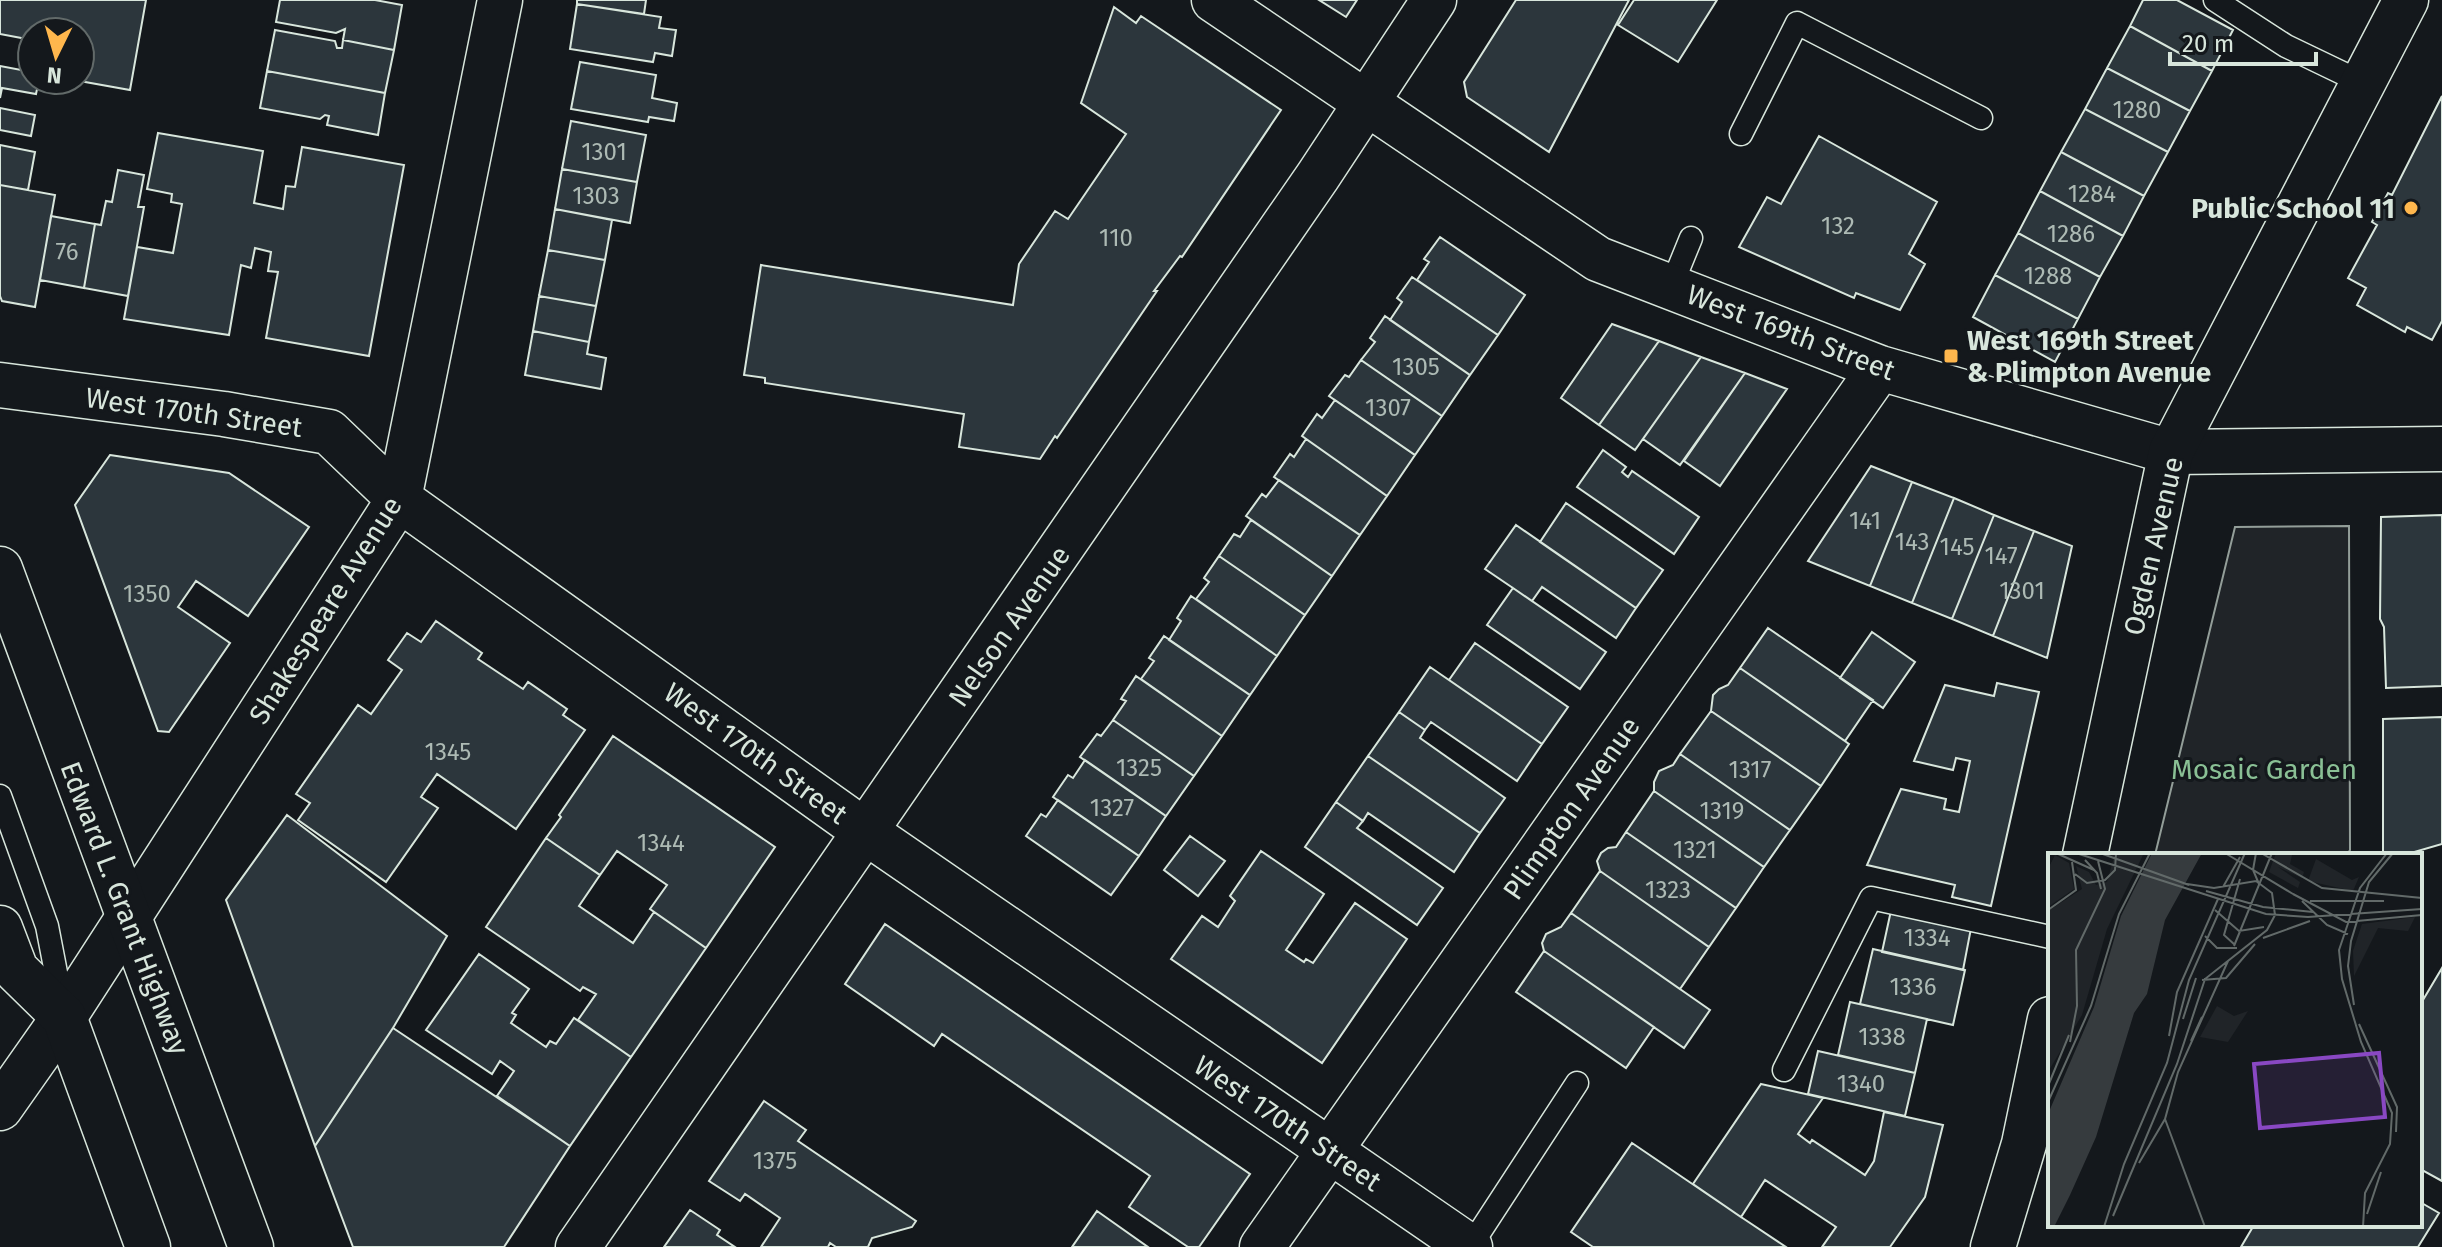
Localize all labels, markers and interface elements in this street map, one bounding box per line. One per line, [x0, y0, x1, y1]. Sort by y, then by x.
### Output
north arrow [16, 16, 96, 96]
scale bar [2170, 16, 2316, 66]
text: 20 m [2182, 30, 2234, 58]
text: N [46, 61, 63, 90]
house number: 1280 [2113, 96, 2161, 124]
house number: 1301 [581, 138, 627, 166]
house number: 1284 [2068, 180, 2116, 208]
house number: 1303 [572, 182, 620, 210]
place label: Public School 11 [2191, 192, 2395, 225]
marker: Public School 11 [2402, 199, 2420, 217]
house number: 132 [1821, 212, 1855, 240]
house number: 1286 [2047, 220, 2095, 248]
house number: 110 [1099, 224, 1133, 252]
house number: 76 [56, 238, 78, 266]
house number: 1288 [2024, 262, 2072, 290]
street label: West 169th Street [1682, 278, 1900, 388]
place label: West 169th Street & Plimpton Avenue [1967, 324, 2211, 389]
marker: West 169th Street & Plimpton Avenue [1942, 347, 1960, 365]
house number: 1305 [1392, 353, 1440, 381]
street label: West 170th Street [83, 381, 305, 444]
house number: 1307 [1365, 394, 1411, 422]
street label: Ogden Avenue [2117, 454, 2190, 639]
street label: Shakespeare Avenue [242, 491, 409, 730]
house number: 141 [1849, 507, 1881, 535]
house number: 143 [1895, 528, 1929, 556]
house number: 145 [1940, 533, 1974, 561]
street label: Nelson Avenue [942, 540, 1077, 713]
house number: 147 [1984, 542, 2018, 570]
house number: 1301 [1999, 577, 2045, 605]
house number: 1350 [123, 580, 171, 608]
street label: West 170th Street [658, 676, 854, 831]
street label: Plimpton Avenue [1496, 711, 1647, 906]
house number: 1345 [425, 738, 471, 766]
park label: Mosaic Garden [2171, 753, 2357, 786]
house number: 1325 [1116, 754, 1162, 782]
house number: 1317 [1729, 756, 1771, 784]
street label: Edward L. Grant Highway [53, 757, 196, 1060]
house number: 1327 [1090, 794, 1134, 822]
house number: 1319 [1700, 797, 1744, 825]
house number: 1344 [637, 829, 685, 857]
house number: 1321 [1673, 836, 1717, 864]
inset map [2048, 853, 2422, 1227]
house number: 1323 [1645, 876, 1691, 904]
house number: 1334 [1904, 924, 1951, 952]
house number: 1336 [1889, 973, 1937, 1001]
house number: 1338 [1858, 1023, 1906, 1051]
street label: West 170th Street [1188, 1049, 1388, 1199]
house number: 1340 [1837, 1070, 1885, 1098]
house number: 1375 [753, 1147, 797, 1175]

